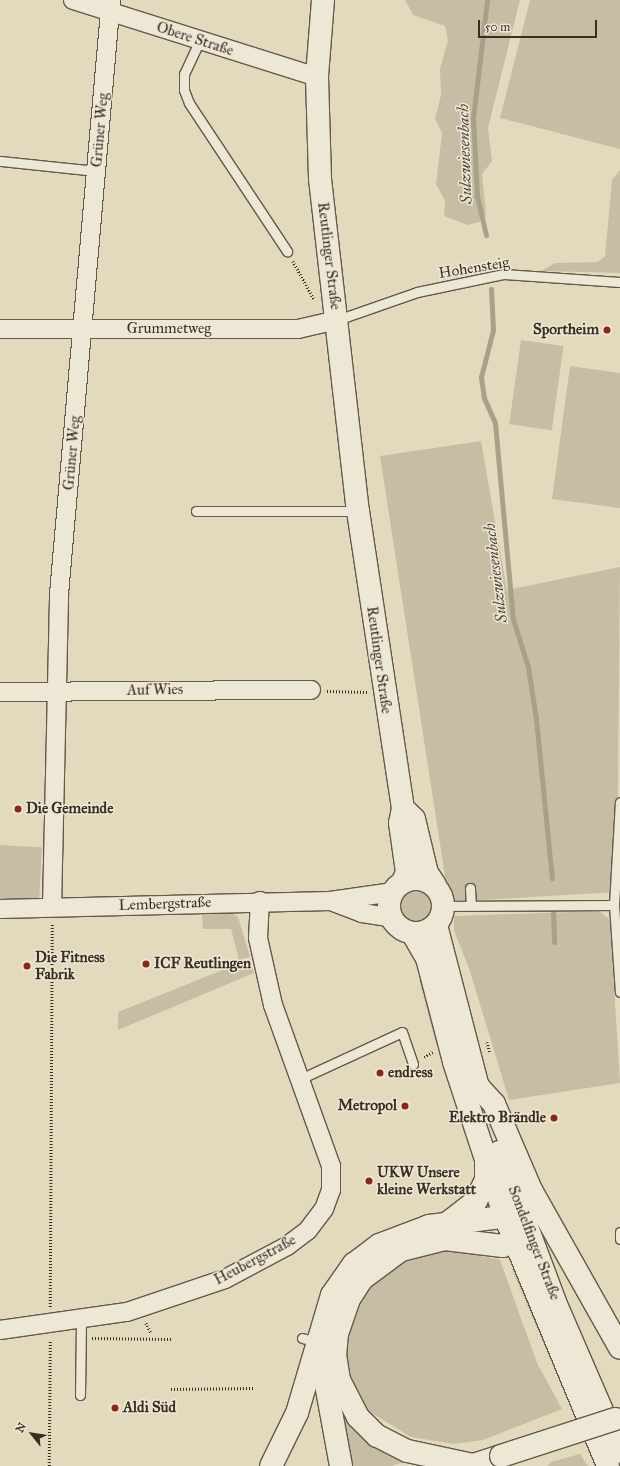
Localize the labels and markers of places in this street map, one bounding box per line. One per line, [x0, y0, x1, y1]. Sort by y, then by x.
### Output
place label: Sportheim [533, 321, 599, 339]
marker: Sportheim [602, 325, 612, 335]
place label: Die Gemeinde [26, 800, 113, 818]
marker: Die Gemeinde [13, 804, 23, 814]
place label: Die Fitness Fabrik [35, 948, 105, 983]
place label: ICF Reutlingen [154, 955, 251, 973]
marker: ICF Reutlingen [141, 959, 151, 969]
marker: Die Fitness Fabrik [22, 961, 32, 971]
place label: endress [388, 1064, 433, 1082]
marker: endress [375, 1068, 385, 1078]
place label: Metropol [338, 1097, 397, 1115]
marker: Metropol [400, 1101, 410, 1111]
place label: Elektro Brändle [449, 1109, 546, 1127]
marker: Elektro Brändle [549, 1113, 559, 1123]
place label: UKW Unsere kleine Werkstatt [377, 1163, 476, 1198]
marker: UKW Unsere kleine Werkstatt [364, 1176, 374, 1186]
place label: Aldi Süd [123, 1399, 176, 1417]
marker: Aldi Süd [110, 1403, 120, 1413]

